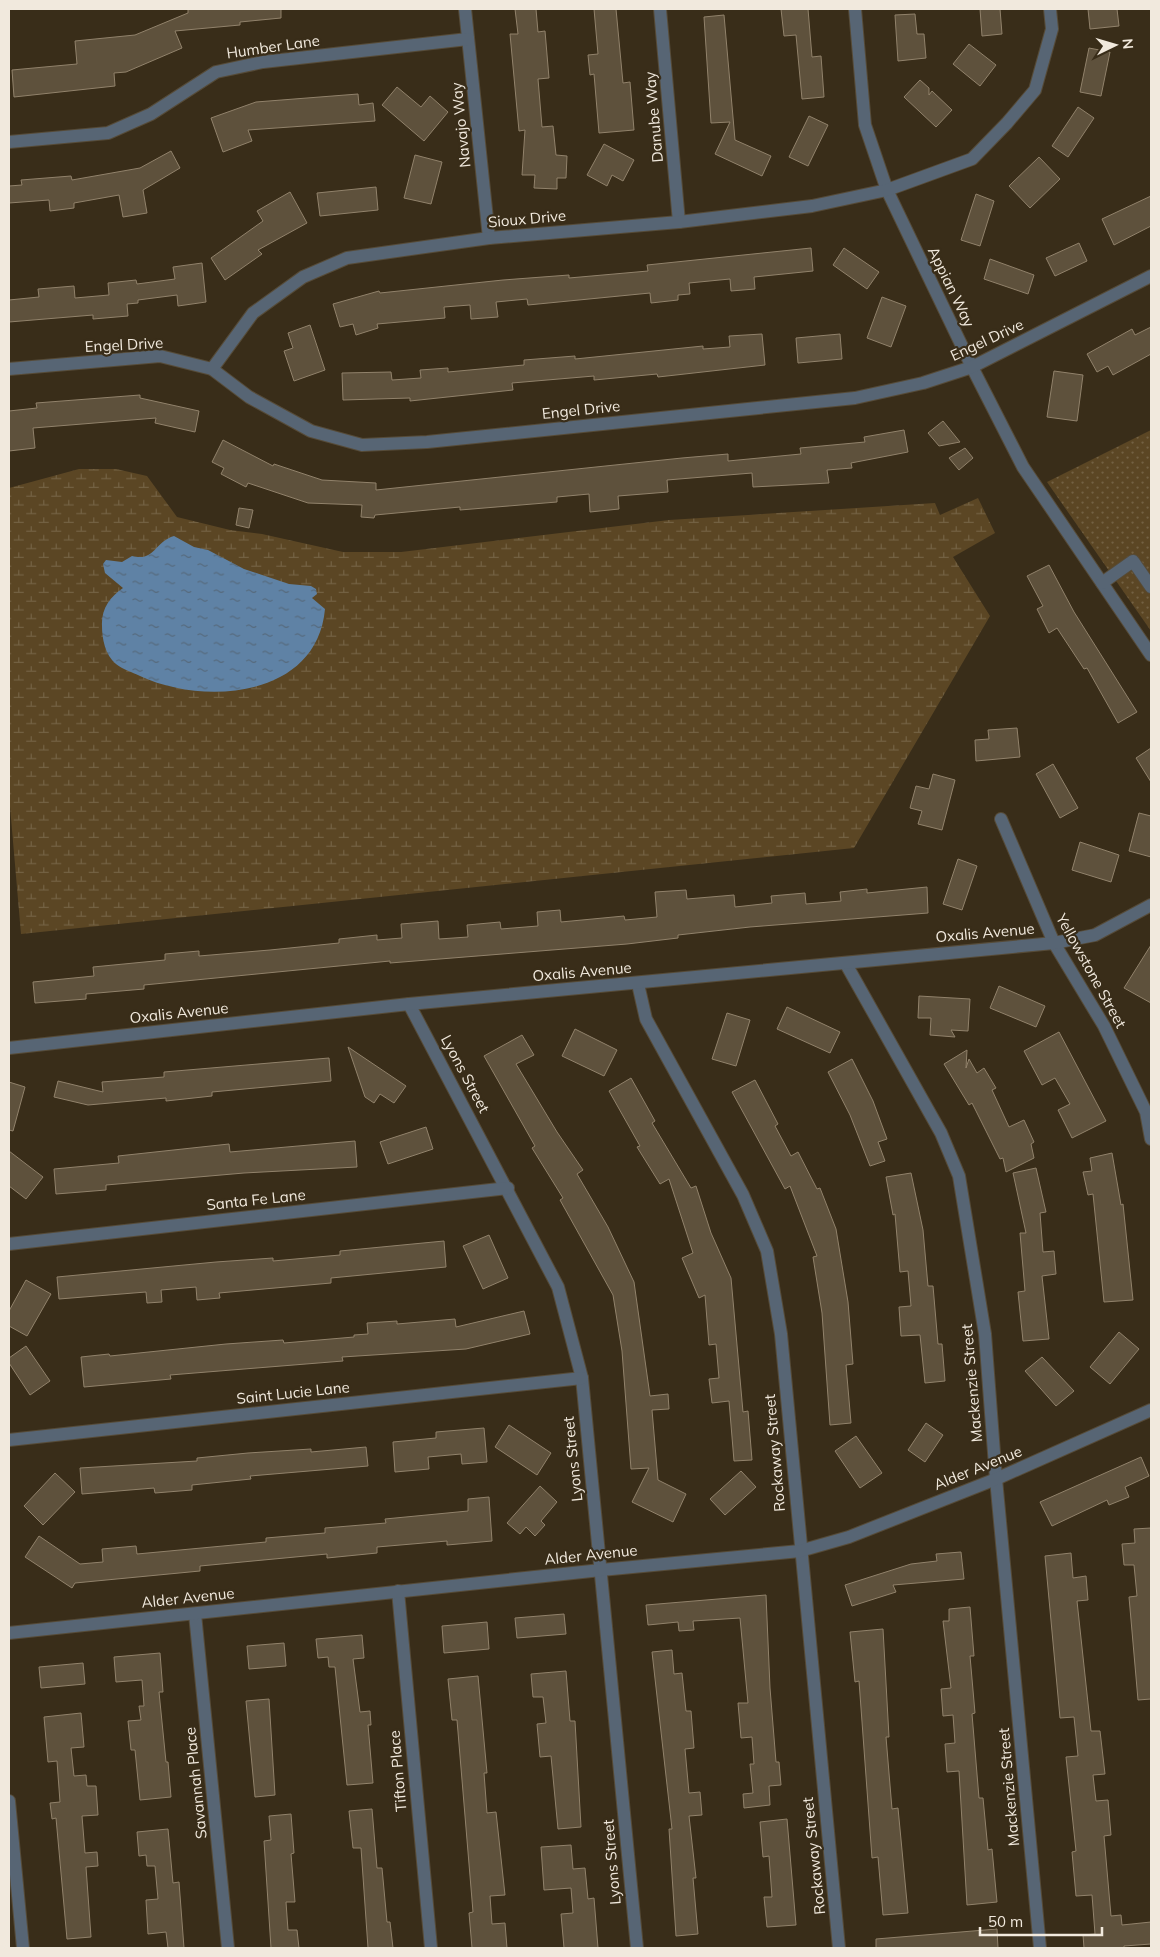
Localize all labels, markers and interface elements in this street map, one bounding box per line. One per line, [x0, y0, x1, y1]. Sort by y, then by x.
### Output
north arrow [1090, 20, 1140, 70]
street label: Humber Lane [225, 31, 321, 62]
text: N [1119, 38, 1137, 50]
street label: Danube Way [640, 71, 667, 163]
street label: Navajo Way [447, 81, 474, 169]
street label: Sioux Drive [487, 206, 567, 231]
street label: Appian Way [924, 244, 979, 330]
street label: Engel Drive [947, 314, 1026, 365]
street label: Engel Drive [84, 333, 164, 356]
street label: Engel Drive [541, 396, 621, 423]
street label: Yellowstone Street [1052, 909, 1131, 1031]
street label: Oxalis Avenue [935, 919, 1035, 946]
street label: Oxalis Avenue [532, 958, 632, 985]
street label: Oxalis Avenue [129, 998, 229, 1027]
street label: Lyons Street [437, 1032, 494, 1116]
street label: Santa Fe Lane [205, 1185, 306, 1214]
street label: Mackenzie Street [957, 1323, 986, 1443]
street label: Saint Lucie Lane [235, 1377, 351, 1408]
street label: Rockaway Street [760, 1393, 789, 1513]
street label: Lyons Street [559, 1415, 586, 1503]
street label: Alder Avenue [931, 1441, 1025, 1494]
street label: Alder Avenue [544, 1540, 638, 1569]
street label: Alder Avenue [141, 1583, 235, 1612]
street label: Savannah Place [180, 1726, 211, 1840]
street label: Mackenzie Street [994, 1727, 1023, 1847]
street label: Tifton Place [384, 1730, 411, 1812]
street label: Rockaway Street [798, 1796, 829, 1916]
street label: Lyons Street [598, 1819, 625, 1906]
scale bar [980, 1904, 1102, 1936]
text: 50 m [988, 1912, 1023, 1931]

